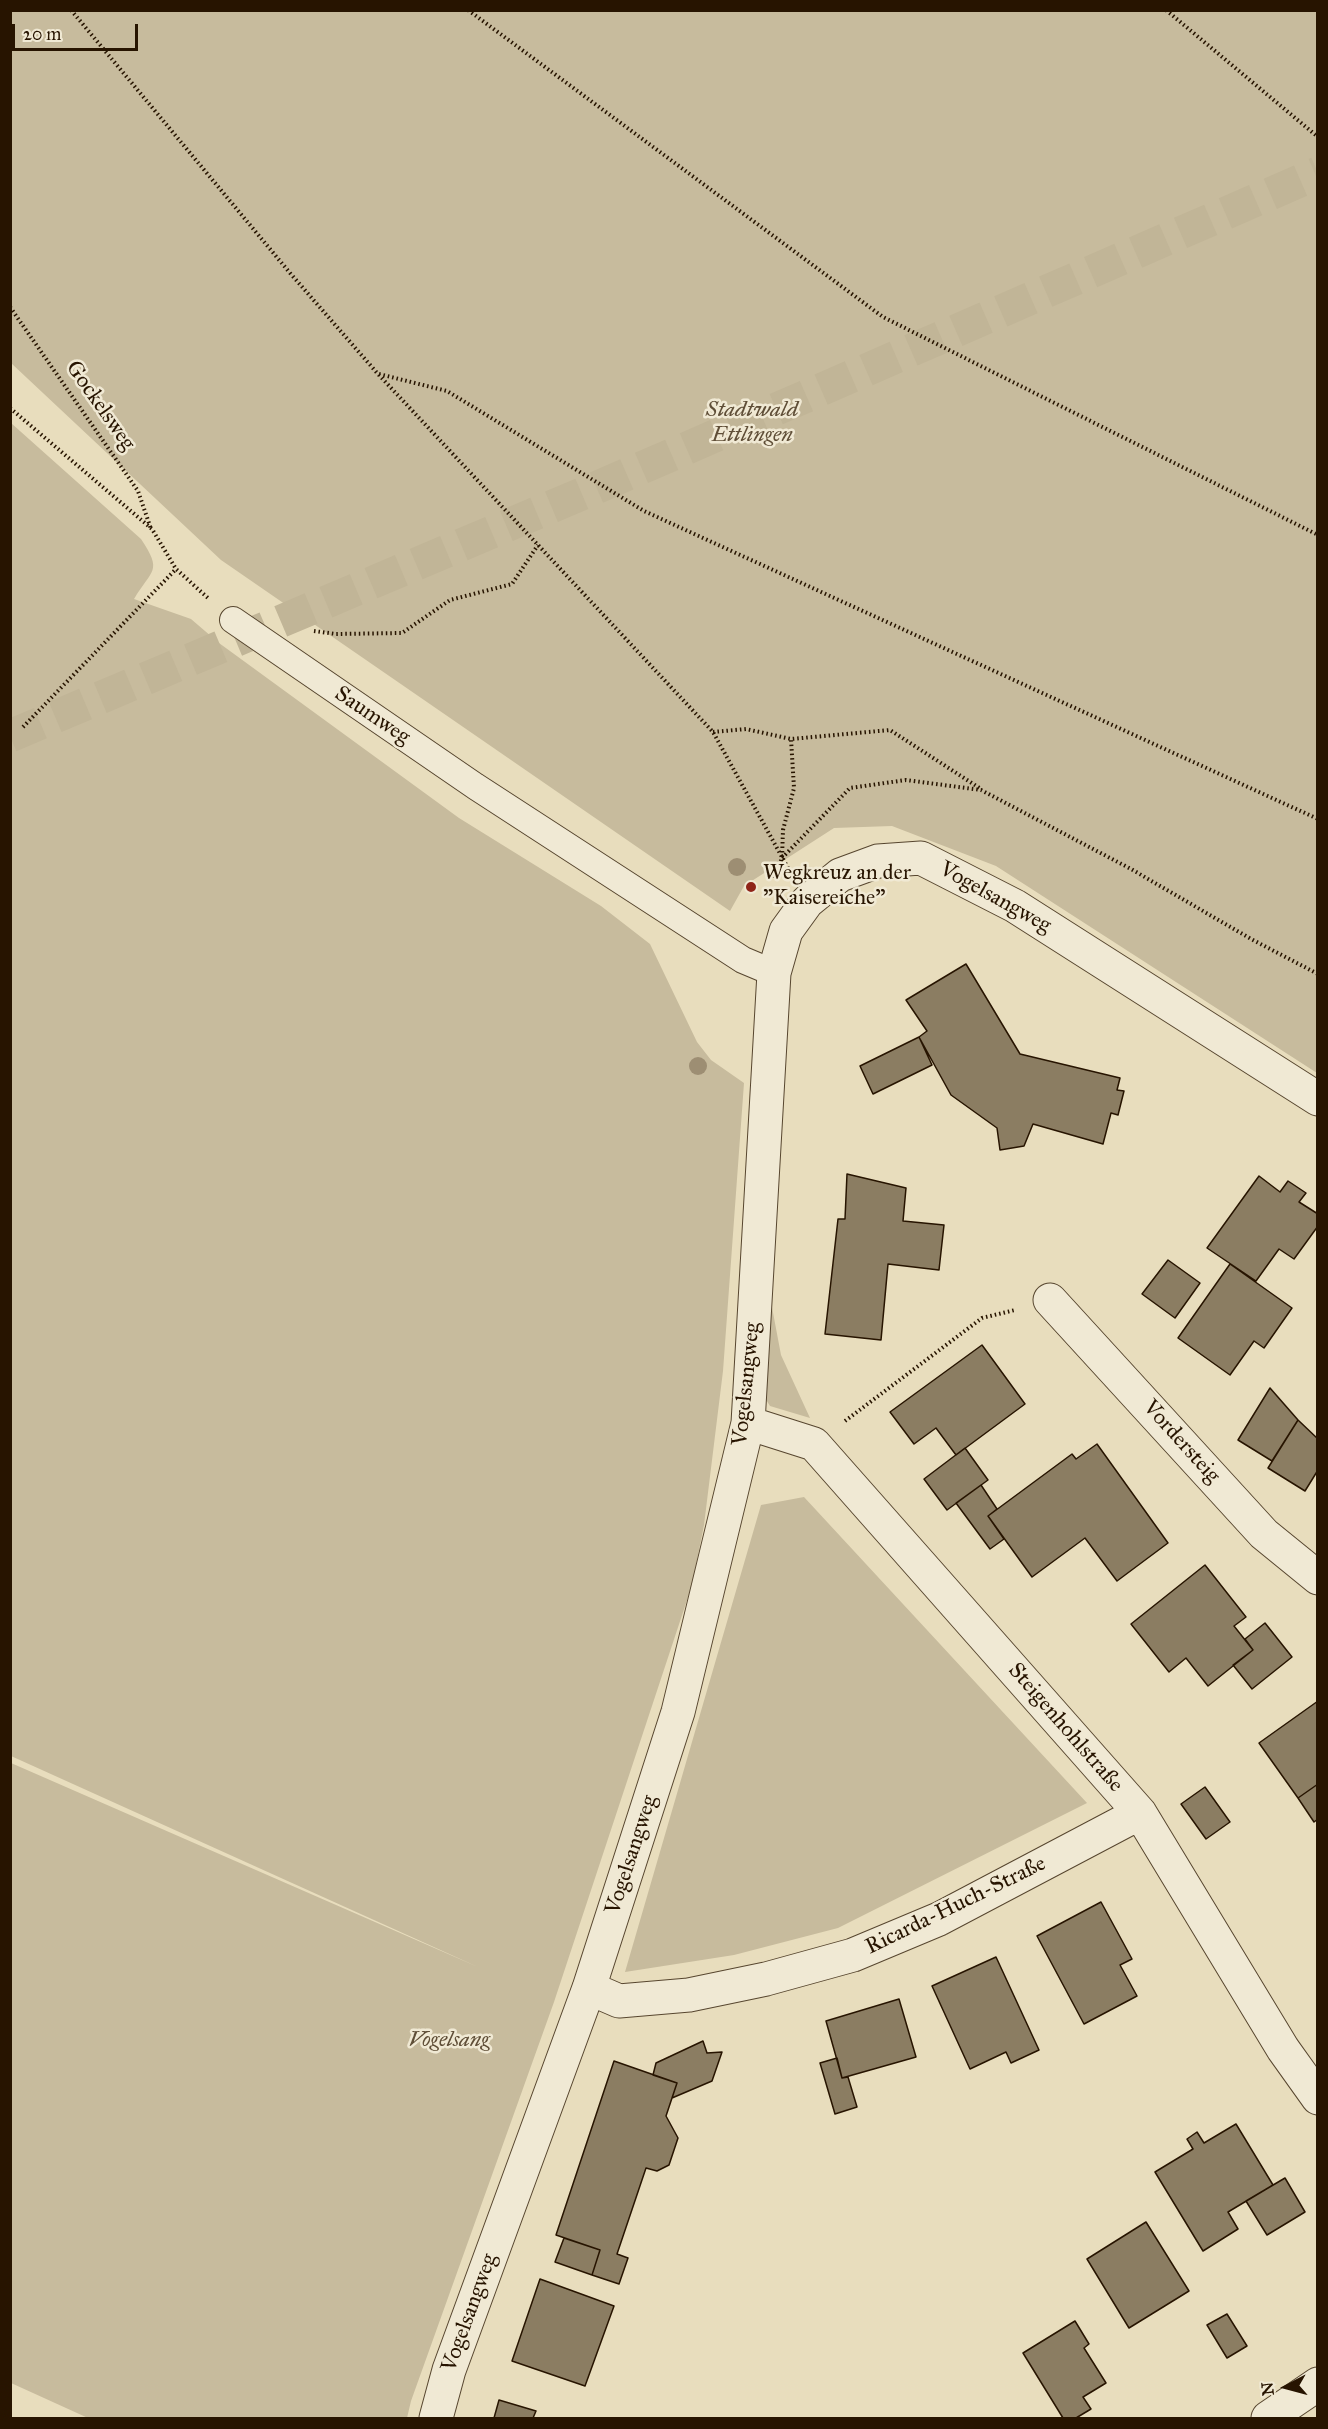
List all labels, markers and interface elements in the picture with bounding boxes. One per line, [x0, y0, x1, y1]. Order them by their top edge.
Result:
scale bar [15, 12, 141, 50]
text: 20 m [23, 23, 61, 45]
street label: Gockelsweg [60, 356, 140, 456]
park label: Stadtwald Ettlingen [706, 398, 798, 450]
street label: Saumweg [329, 681, 415, 751]
street label: Vogelsangweg [934, 856, 1056, 940]
place label: Wegkreuz an der "Kaisereiche" [763, 861, 911, 912]
marker: Wegkreuz an der "Kaisereiche" [744, 880, 758, 894]
street label: Vogelsangweg [727, 1321, 767, 1447]
street label: Vordersteig [1137, 1395, 1225, 1489]
street label: Steigenhohlstraße [1002, 1658, 1128, 1798]
street label: Vogelsangweg [600, 1792, 664, 1918]
street label: Ricarda-Huch-Straße [862, 1851, 1050, 1961]
park label: Vogelsang [408, 2028, 490, 2054]
street label: Vogelsangweg [436, 2250, 504, 2376]
north arrow [1256, 2357, 1316, 2417]
text: N [1257, 2381, 1278, 2397]

